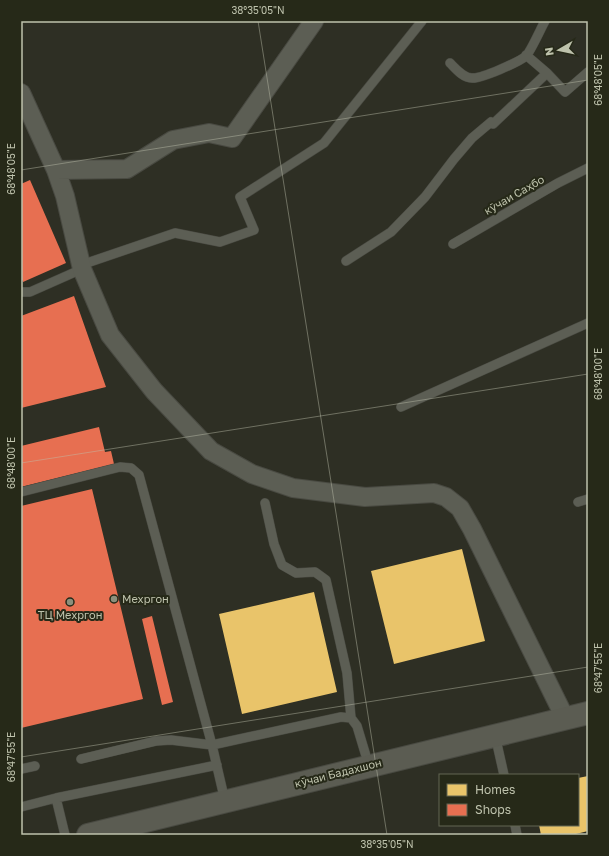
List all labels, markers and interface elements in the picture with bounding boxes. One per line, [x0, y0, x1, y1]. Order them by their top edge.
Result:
text: 38°35'05"N [231, 4, 285, 16]
north arrow [539, 30, 579, 70]
text: N [542, 46, 556, 57]
text: 68°48'05"E [592, 54, 604, 106]
text: 68°48'05"E [5, 143, 17, 195]
street label: кӯчаи Саҳбо [481, 172, 546, 217]
text: 68°48'00"E [592, 348, 604, 400]
text: 68°48'00"E [5, 437, 17, 489]
place label: Мехргон [122, 592, 169, 605]
marker: Мехргон [109, 594, 119, 604]
marker: ТЦ Мехргон [65, 597, 75, 607]
place label: ТЦ Мехргон [38, 608, 102, 621]
text: 68°47'55"E [592, 643, 604, 693]
text: 68°47'55"E [5, 732, 17, 782]
street label: кӯчаи Бадахшон [293, 755, 383, 790]
legend [439, 774, 579, 826]
text: Homes [475, 782, 515, 797]
text: Shops [475, 802, 511, 817]
text: 38°35'05"N [360, 838, 414, 850]

